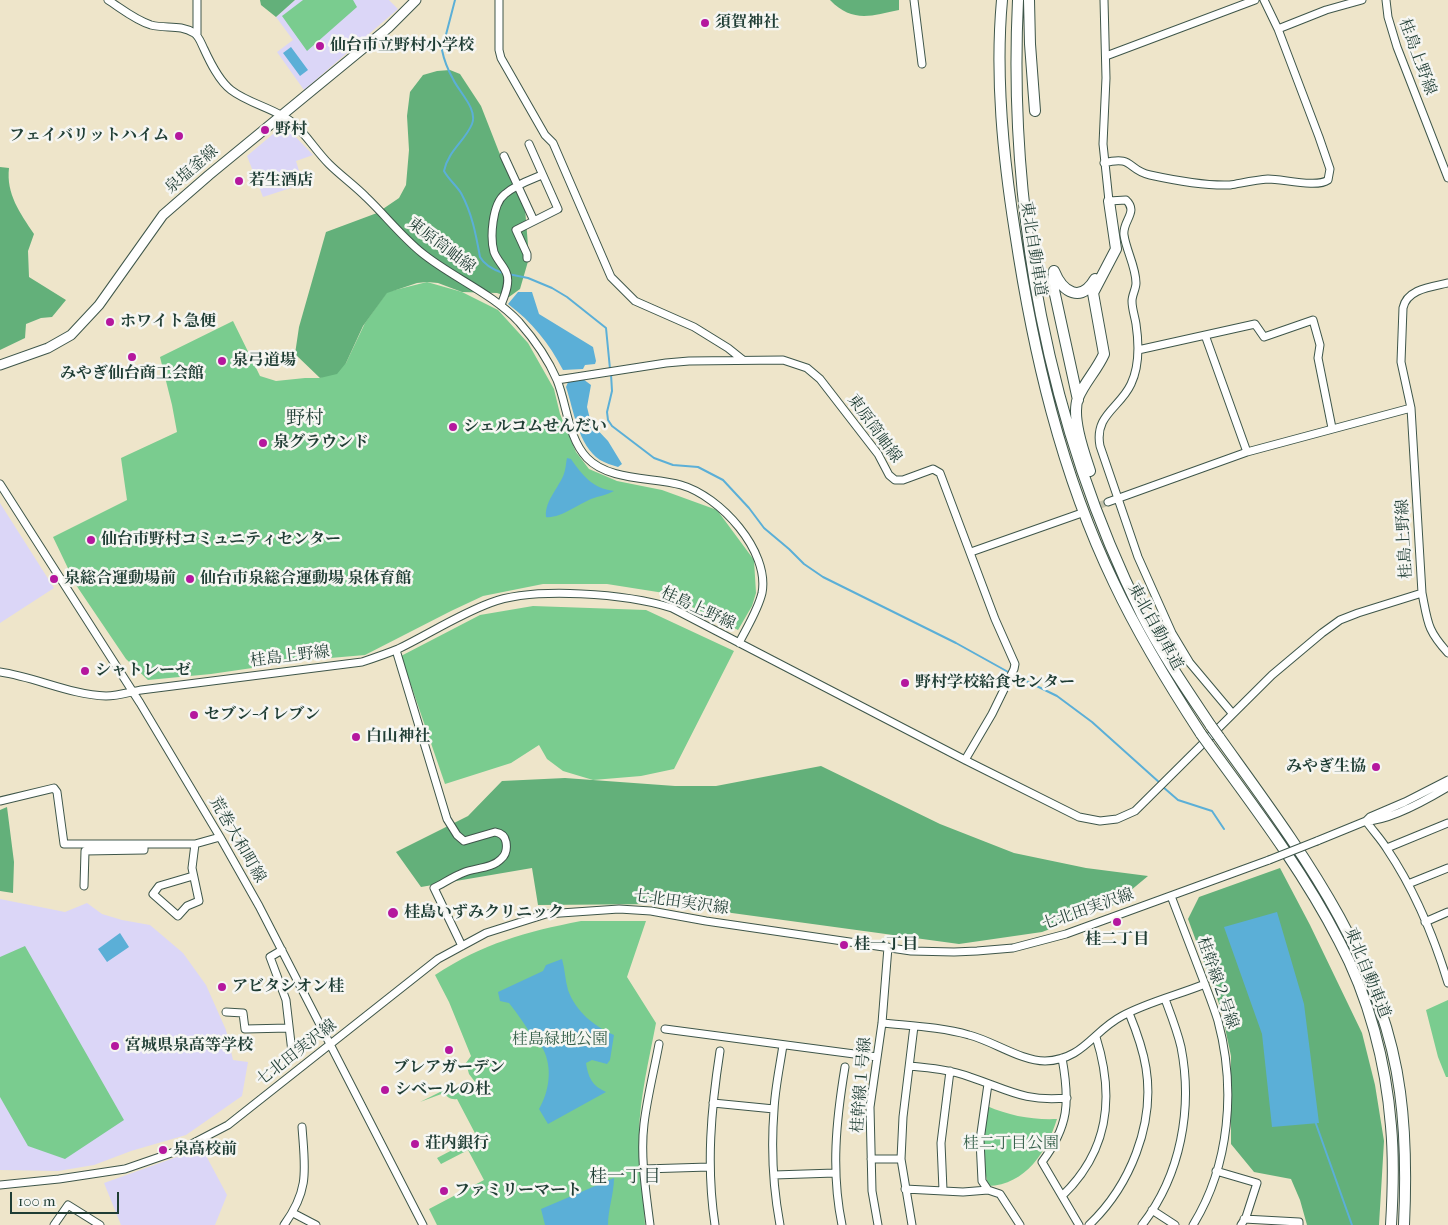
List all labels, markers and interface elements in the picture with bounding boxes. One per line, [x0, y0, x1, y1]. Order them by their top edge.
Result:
place label: 須賀神社 [715, 13, 779, 33]
street label: 桂島上野線 [1394, 16, 1440, 98]
marker: 須賀神社 [699, 17, 711, 29]
place label: 仙台市立野村小学校 [330, 36, 474, 56]
marker: 仙台市立野村小学校 [314, 40, 326, 52]
place label: 野村 [275, 120, 307, 140]
marker: 野村 [259, 124, 271, 136]
place label: フェイバリットハイム [9, 126, 169, 146]
marker: フェイバリットハイム [173, 130, 185, 142]
street label: 泉塩釜線 [162, 142, 222, 198]
place label: 若生酒店 [249, 171, 313, 191]
marker: 若生酒店 [233, 175, 245, 187]
street label: 東北自動車道 [1016, 200, 1050, 298]
street label: 東原筒岫線 [403, 214, 479, 278]
place label: ホワイト急便 [120, 312, 216, 332]
marker: ホワイト急便 [104, 316, 116, 328]
marker: みやぎ仙台商工会館 [126, 351, 138, 363]
place label: 泉弓道場 [232, 351, 296, 371]
marker: 泉弓道場 [216, 355, 228, 367]
place label: みやぎ仙台商工会館 [60, 364, 204, 384]
street label: 東原筒岫線 [843, 391, 905, 467]
district label: 野村 [286, 408, 324, 430]
place label: シェルコムせんだい [463, 417, 607, 437]
marker: シェルコムせんだい [447, 421, 459, 433]
place label: 泉グラウンド [273, 433, 369, 453]
marker: 泉グラウンド [257, 437, 269, 449]
street label: 桂島上野線 [1393, 499, 1417, 579]
place label: 仙台市野村コミュニティセンター [101, 530, 341, 550]
marker: 仙台市野村コミュニティセンター [85, 534, 97, 546]
place label: 泉総合運動場前 [64, 569, 176, 589]
place label: 仙台市泉総合運動場 泉体育館 [200, 569, 411, 589]
marker: 泉総合運動場前 [48, 573, 60, 585]
marker: 仙台市泉総合運動場 泉体育館 [184, 573, 196, 585]
street label: 東北自動車道 [1123, 580, 1187, 674]
street label: 桂島上野線 [658, 583, 738, 635]
street label: 桂島上野線 [249, 643, 331, 671]
place label: シャトレーゼ [95, 661, 191, 681]
marker: シャトレーゼ [79, 665, 91, 677]
place label: 野村学校給食センター [915, 673, 1075, 693]
marker: 野村学校給食センター [899, 677, 911, 689]
place label: セブン-イレブン [204, 705, 320, 725]
marker: セブン-イレブン [188, 709, 200, 721]
place label: 白山神社 [366, 727, 430, 747]
marker: 白山神社 [350, 731, 362, 743]
place label: みやぎ生協 [1286, 757, 1366, 777]
marker: みやぎ生協 [1370, 761, 1382, 773]
street label: 荒巻大和町線 [205, 794, 269, 886]
street label: 七北田実沢線 [1039, 885, 1137, 935]
street label: 七北田実沢線 [632, 887, 730, 919]
place label: 桂島いずみクリニック [404, 903, 564, 923]
marker: 桂島いずみクリニック [386, 906, 400, 920]
marker: 桂二丁目 [1111, 916, 1123, 928]
street label: 東北自動車道 [1340, 925, 1394, 1021]
place label: 桂二丁目 [1085, 930, 1149, 950]
street label: 桂幹線２号線 [1192, 934, 1242, 1032]
place label: 桂一丁目 [854, 935, 918, 955]
marker: 桂一丁目 [838, 939, 850, 951]
place label: アビタシオン桂 [232, 977, 344, 997]
marker: アビタシオン桂 [216, 981, 228, 993]
street label: 七北田実沢線 [253, 1016, 341, 1090]
park label: 桂島緑地公園 [512, 1030, 608, 1050]
place label: 宮城県泉高等学校 [125, 1036, 253, 1056]
street label: 桂幹線１号線 [848, 1036, 876, 1134]
marker: 宮城県泉高等学校 [109, 1040, 121, 1052]
marker: ブレアガーデン [443, 1044, 455, 1056]
place label: ブレアガーデン [393, 1058, 505, 1078]
place label: シベールの杜 [395, 1080, 491, 1100]
marker: シベールの杜 [379, 1084, 391, 1096]
place label: 荘内銀行 [425, 1134, 489, 1154]
park label: 桂二丁目公園 [963, 1134, 1059, 1154]
marker: 荘内銀行 [409, 1138, 421, 1150]
place label: 泉高校前 [173, 1140, 237, 1160]
marker: 泉高校前 [157, 1144, 169, 1156]
district label: 桂一丁目 [589, 1167, 661, 1189]
place label: ファミリーマート [454, 1181, 582, 1201]
scale bar [12, 1182, 121, 1214]
marker: ファミリーマート [438, 1185, 450, 1197]
text: 100 m [18, 1192, 56, 1210]

